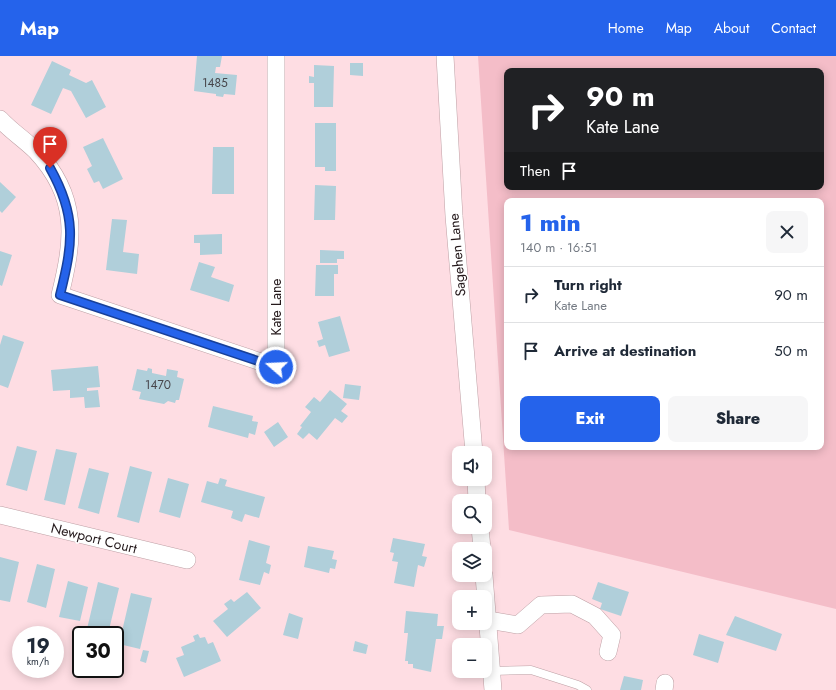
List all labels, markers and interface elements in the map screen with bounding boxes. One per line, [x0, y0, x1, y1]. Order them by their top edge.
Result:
text: Map [20, 15, 59, 42]
text: Home [608, 18, 644, 38]
text: Map [666, 18, 692, 38]
text: About [714, 18, 749, 38]
text: Contact [771, 18, 816, 38]
house number: 1485 [202, 74, 228, 92]
text: 90 m [586, 76, 655, 117]
icon: right [520, 84, 572, 136]
text: Kate Lane [586, 114, 659, 140]
pin [33, 127, 67, 168]
icon: arrive [39, 133, 61, 155]
text: Then [520, 160, 550, 182]
icon: arrive [558, 160, 580, 182]
text: 1 min [520, 205, 581, 240]
button: close [766, 211, 808, 253]
street label: Sagehen Lane [443, 213, 471, 297]
text: 140 m · 16:51 [520, 238, 597, 257]
text: Turn right [554, 274, 622, 296]
street label: Kate Lane [266, 278, 286, 336]
icon: right [520, 284, 542, 306]
text: 90 m [774, 284, 808, 306]
text: Kate Lane [554, 296, 607, 315]
icon: arrive [520, 340, 542, 362]
text: Arrive at destination [554, 340, 696, 362]
text: 50 m [774, 340, 808, 362]
position arrow [255, 346, 297, 388]
house number: 1470 [145, 376, 171, 394]
button: Exit [520, 396, 660, 442]
button: Share [668, 396, 808, 442]
map controls [452, 446, 492, 678]
button: sound [452, 446, 492, 486]
button: search [452, 494, 492, 534]
street label: Newport Court [49, 518, 140, 559]
button: layers [452, 542, 492, 582]
button: + [452, 590, 492, 630]
speed limit sign: 30 [72, 626, 124, 678]
text: 19 [26, 632, 50, 661]
button: − [452, 638, 492, 678]
text: km/h [27, 654, 49, 669]

